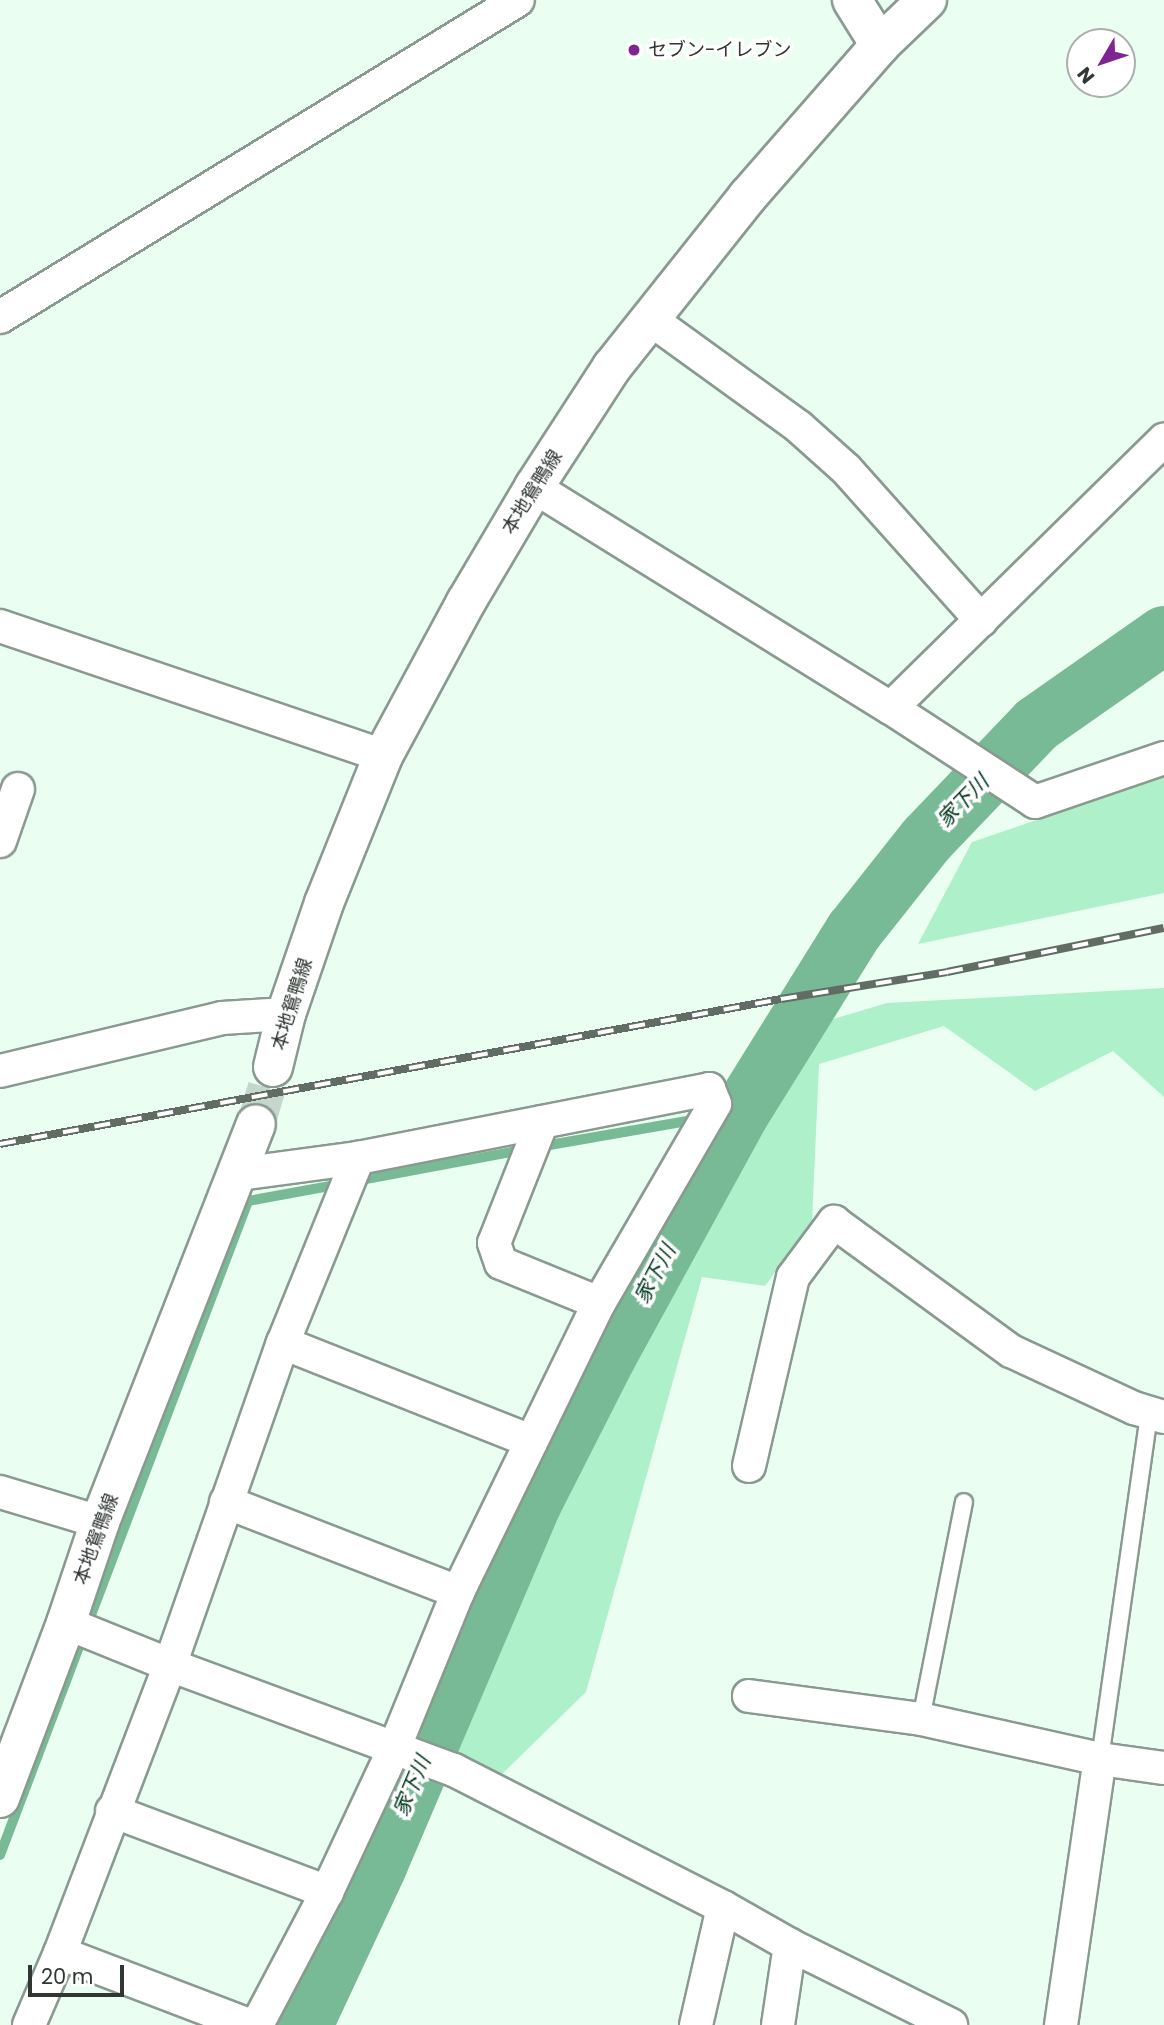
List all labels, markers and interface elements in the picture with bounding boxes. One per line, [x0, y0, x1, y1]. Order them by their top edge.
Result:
north arrow [1066, 28, 1136, 98]
place label: セブン-イレブン [648, 39, 791, 61]
marker: セブン-イレブン [626, 42, 642, 58]
text: N [1071, 61, 1101, 89]
street label: 本地鴛鴨線 [497, 446, 567, 538]
water label: 家下川 [932, 770, 994, 832]
street label: 本地鴛鴨線 [267, 955, 317, 1053]
water label: 家下川 [629, 1240, 681, 1308]
street label: 本地鴛鴨線 [69, 1490, 123, 1588]
water label: 家下川 [388, 1752, 436, 1820]
scale bar [32, 1952, 128, 1996]
text: 20 m [41, 1962, 94, 1991]

